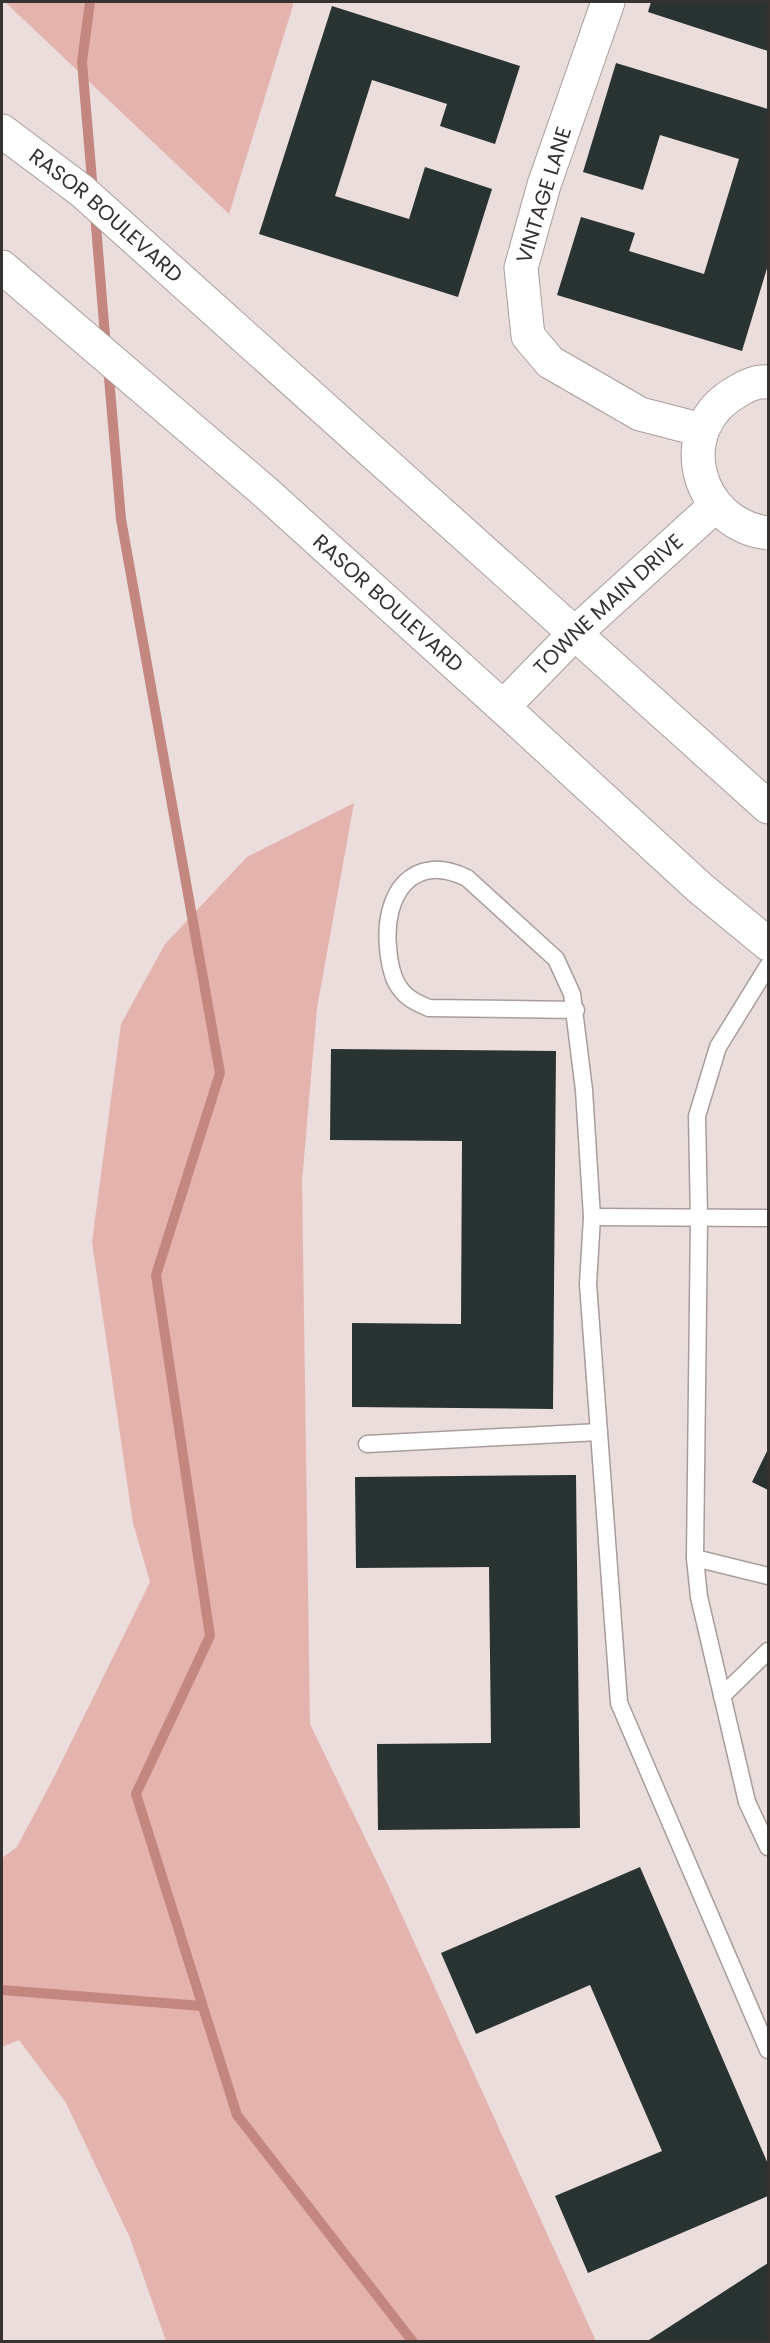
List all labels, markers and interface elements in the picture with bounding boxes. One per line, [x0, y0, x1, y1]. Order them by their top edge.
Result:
street label: VINTAGE LANE [509, 123, 578, 267]
street label: RASOR BOULEVARD [23, 141, 189, 289]
street label: RASOR BOULEVARD [307, 527, 470, 678]
street label: TOWNE MAIN DRIVE [527, 527, 689, 681]

